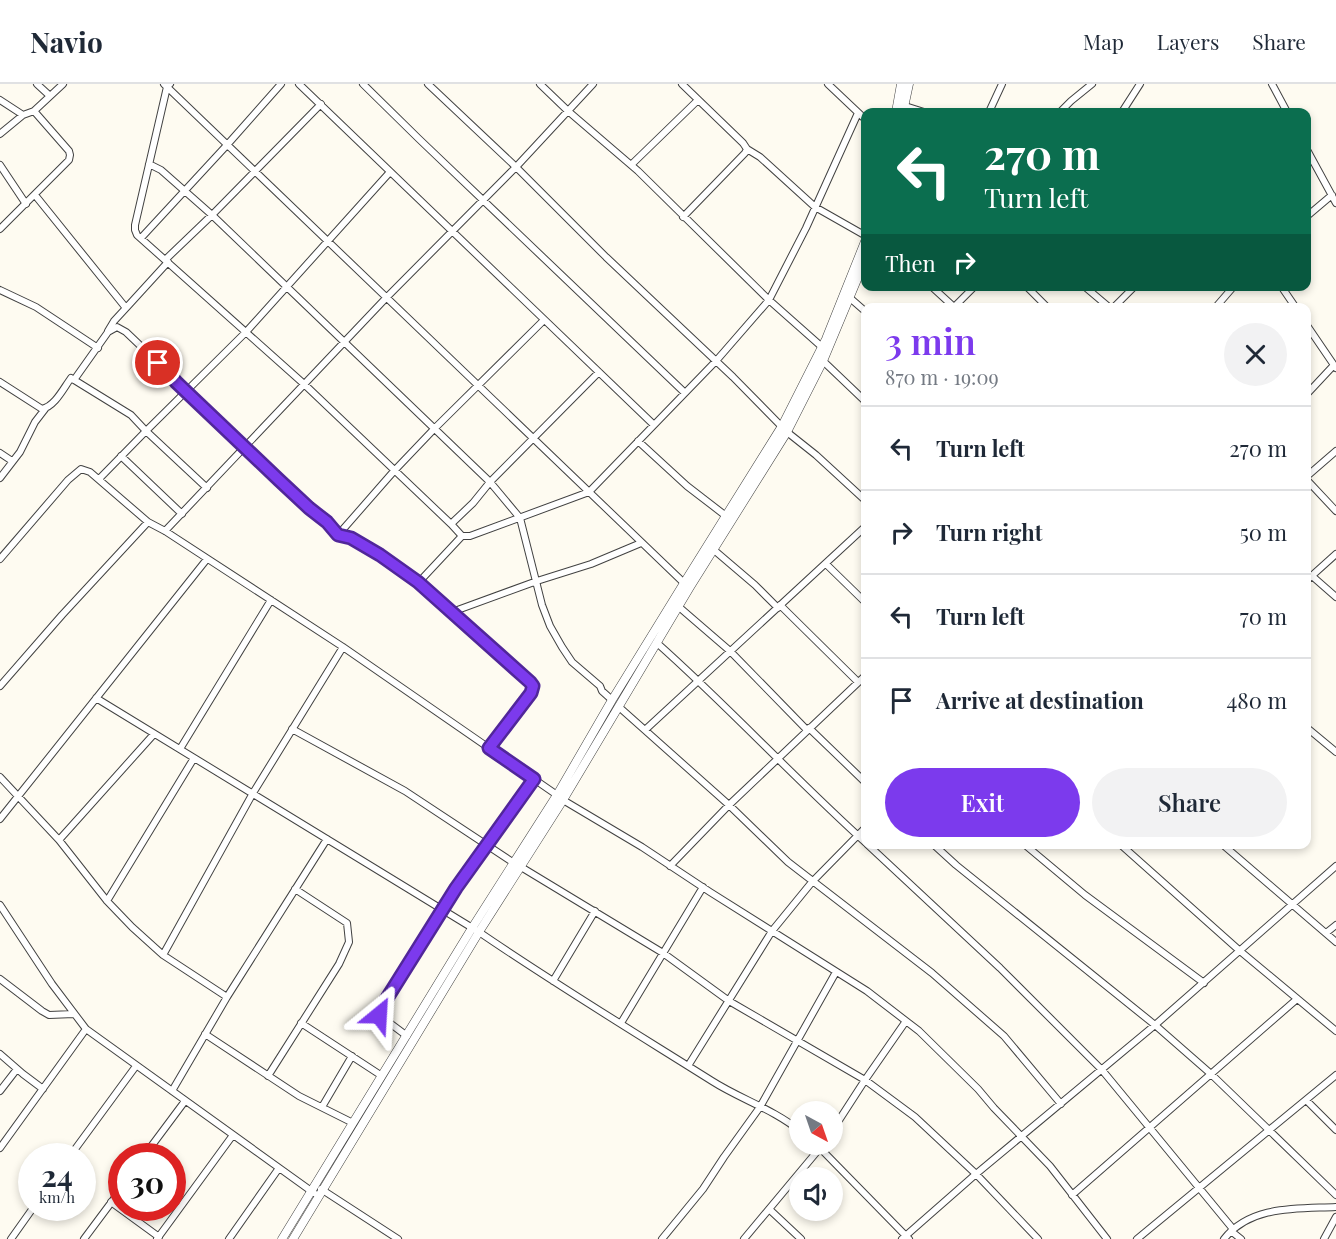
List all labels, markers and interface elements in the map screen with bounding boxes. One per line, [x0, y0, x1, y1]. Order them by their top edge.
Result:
text: Navio [30, 23, 103, 60]
text: Map [1083, 27, 1124, 55]
text: Layers [1157, 27, 1219, 55]
text: Share [1252, 27, 1306, 55]
text: 270 m [984, 125, 1100, 181]
icon: left [885, 132, 963, 210]
text: Turn left [984, 179, 1088, 215]
icon: right [948, 246, 981, 279]
text: Then [885, 248, 936, 278]
text: 3 min [885, 316, 976, 364]
button: close [1224, 323, 1287, 386]
pin [132, 337, 183, 388]
icon: arrive [141, 346, 174, 379]
text: 870 m · 19:09 [885, 363, 999, 390]
icon: left [885, 432, 918, 465]
text: Turn left [936, 433, 1025, 463]
text: 270 m [1229, 433, 1287, 463]
icon: right [885, 516, 918, 549]
text: Turn right [936, 517, 1042, 547]
text: 50 m [1240, 517, 1287, 547]
icon: left [885, 600, 918, 633]
text: Turn left [936, 601, 1025, 631]
text: 70 m [1240, 601, 1287, 631]
icon: arrive [885, 684, 918, 717]
text: Arrive at destination [936, 685, 1144, 715]
text: 480 m [1226, 685, 1287, 715]
button: Exit [885, 768, 1080, 837]
button: Share [1092, 768, 1287, 837]
position arrow [347, 983, 411, 1047]
north arrow [789, 1101, 843, 1155]
map controls [789, 1101, 843, 1221]
speed limit sign: 30 [108, 1143, 186, 1221]
text: 24 [41, 1155, 73, 1195]
button: sound [789, 1167, 843, 1221]
text: km/h [39, 1187, 75, 1207]

